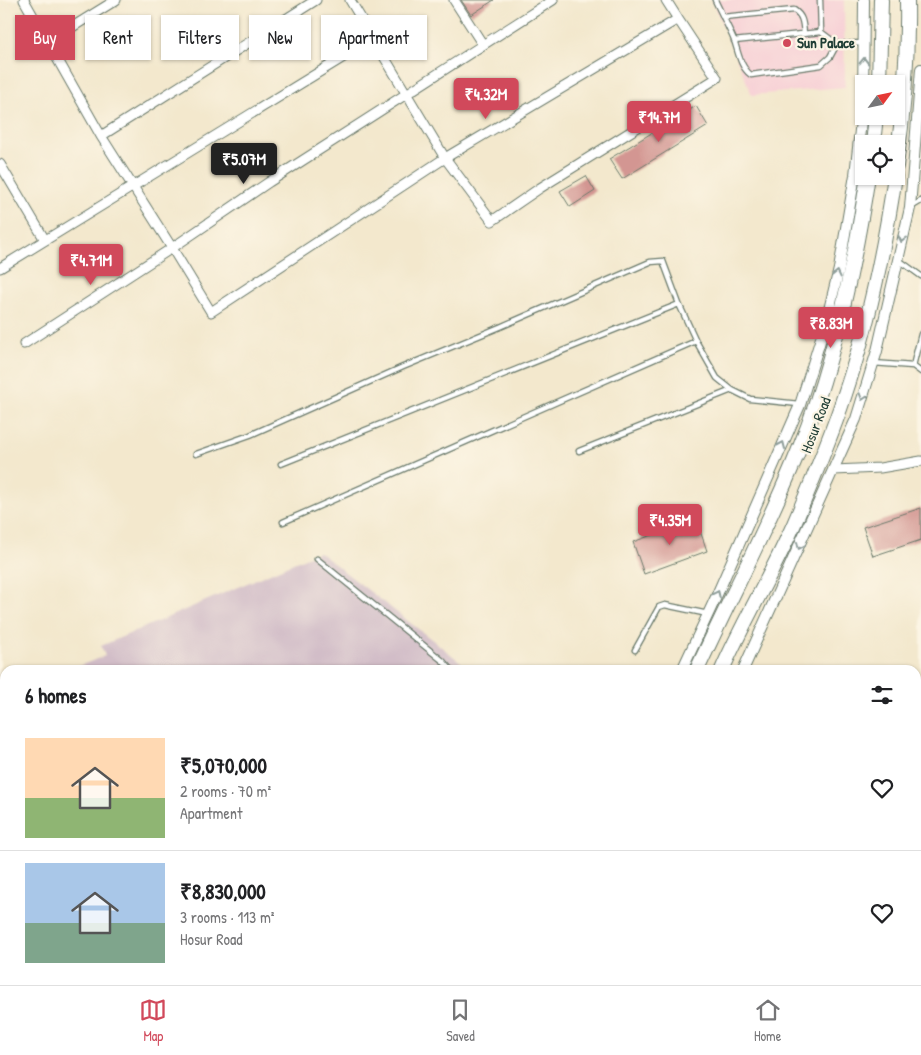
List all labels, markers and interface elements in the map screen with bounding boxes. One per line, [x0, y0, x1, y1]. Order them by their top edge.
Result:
chip: Buy [15, 15, 75, 60]
chip: Rent [85, 15, 151, 60]
chip: Filters [161, 15, 239, 60]
chip: New [249, 15, 311, 60]
chip: Apartment [321, 15, 427, 60]
place label: Sun Palace [797, 32, 855, 53]
marker: Sun Palace [781, 37, 793, 49]
one-way arrow [859, 57, 869, 65]
north arrow [855, 75, 905, 125]
map controls [855, 75, 905, 185]
pin: ₹4.32M [445, 78, 527, 120]
text: ₹4.32M [465, 83, 507, 105]
pin: ₹14.7M [618, 100, 700, 143]
text: ₹14.7M [638, 106, 680, 128]
button: locate [855, 135, 905, 185]
pin: ₹5.07M [203, 142, 285, 185]
text: ₹5.07M [222, 148, 266, 170]
one-way arrow [897, 235, 908, 244]
pin: ₹4.71M [50, 244, 132, 286]
text: ₹4.71M [70, 249, 112, 271]
one-way arrow [831, 270, 842, 279]
pin: ₹8.83M [790, 306, 872, 349]
text: ₹8.83M [809, 312, 853, 334]
one-way arrow [859, 392, 869, 400]
street label: Hosur Road [795, 394, 836, 456]
one-way arrow [776, 441, 787, 450]
pin: ₹4.35M [629, 504, 711, 546]
text: ₹4.35M [649, 509, 691, 531]
one-way arrow [795, 541, 806, 550]
one-way arrow [711, 590, 722, 599]
text: 6 homes [25, 681, 86, 710]
icon: filters [868, 681, 896, 709]
text: ₹5,070,000 [180, 751, 267, 780]
icon: home [65, 758, 125, 818]
icon: heart [868, 774, 896, 802]
text: 2 rooms · 70 m² [180, 780, 271, 802]
text: Apartment [180, 802, 243, 824]
text: ₹8,830,000 [180, 877, 266, 906]
icon: home [65, 883, 125, 943]
icon: heart [868, 899, 896, 927]
text: 3 rooms · 113 m² [180, 906, 275, 928]
text: Hosur Road [180, 928, 243, 950]
tab: Map [139, 996, 167, 1045]
tab: Saved [446, 996, 475, 1045]
tab: Home [754, 996, 782, 1045]

